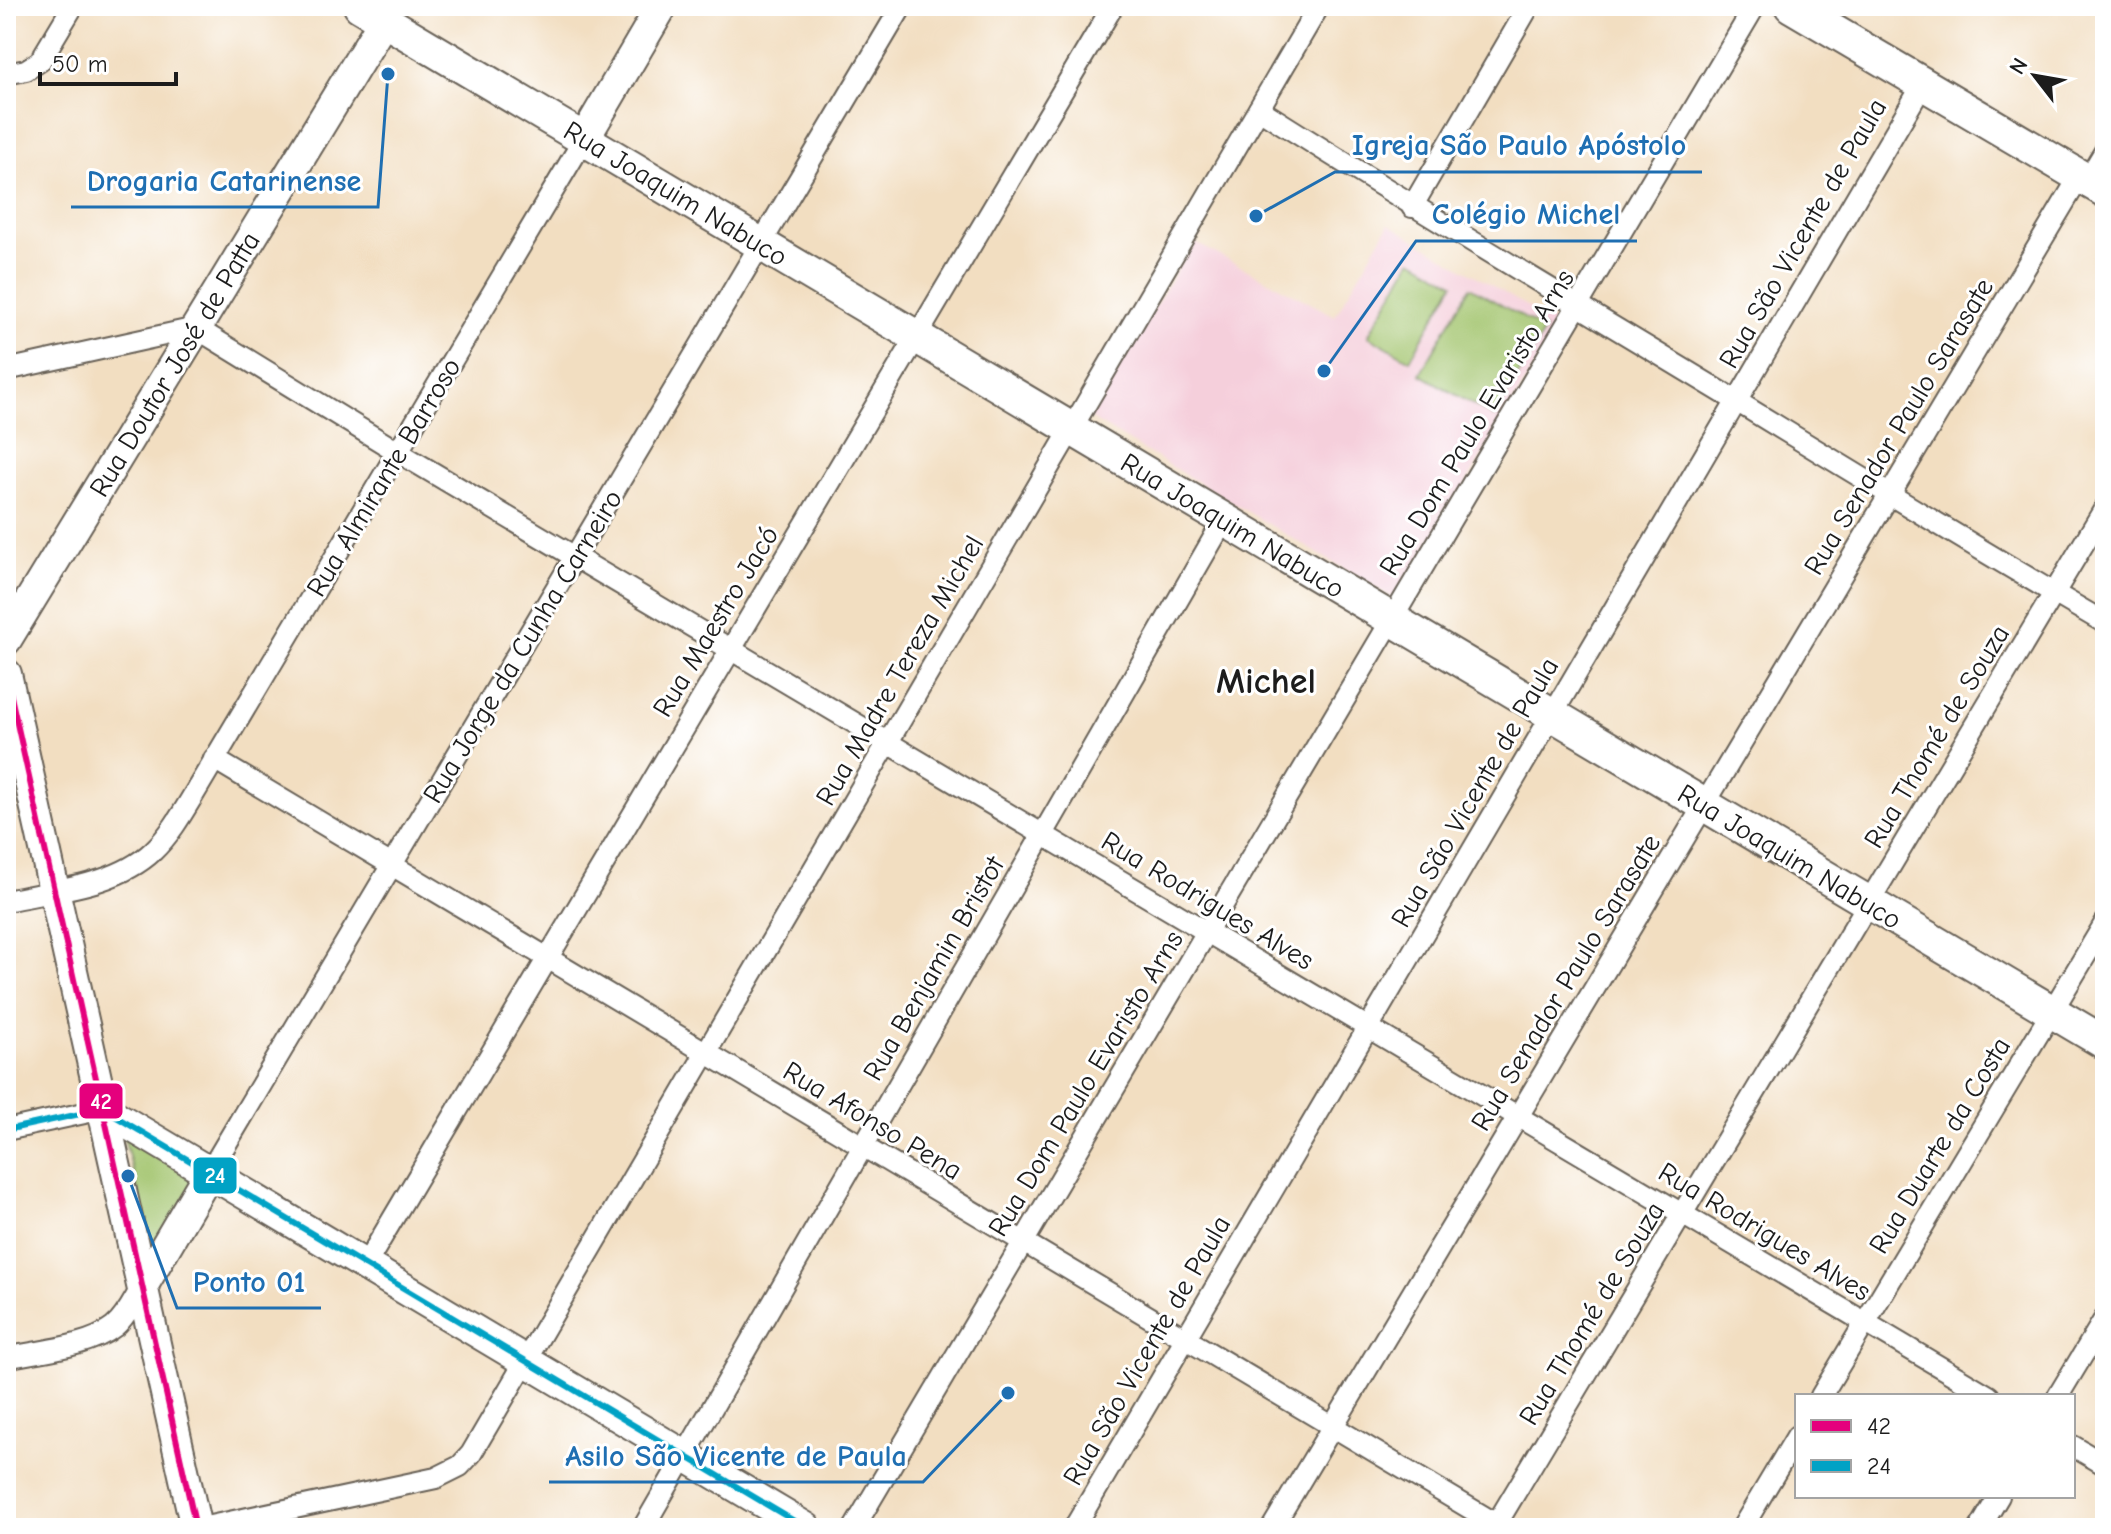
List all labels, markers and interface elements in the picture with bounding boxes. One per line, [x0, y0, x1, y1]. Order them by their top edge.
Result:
scale bar [40, 36, 176, 86]
north arrow [1995, 36, 2075, 116]
text: 50 m [52, 50, 108, 78]
text: N [2004, 53, 2034, 79]
street label: Rua São Vicente de Paula [1713, 93, 1893, 374]
street label: Rua Joaquim Nabuco [558, 114, 793, 273]
callout: Igreja São Paulo Apóstolo [1335, 118, 1702, 172]
text: Igreja São Paulo Apóstolo [1352, 128, 1686, 163]
callout: Drogaria Catarinense [71, 153, 378, 207]
text: Drogaria Catarinense [87, 164, 361, 199]
callout: Colégio Michel [1416, 187, 1637, 241]
text: Colégio Michel [1432, 197, 1620, 232]
street label: Rua Doutor José de Patta [83, 226, 267, 503]
street label: Rua Dom Paulo Evaristo Arns [1373, 264, 1581, 581]
street label: Rua Senador Paulo Sarasate [1798, 273, 2000, 581]
street label: Rua Almirante Barroso [300, 353, 468, 602]
street label: Rua Joaquim Nabuco [1115, 446, 1350, 605]
street label: Rua Jorge da Cunha Carneiro [417, 484, 629, 809]
street label: Rua Maestro Jacó [646, 520, 785, 723]
street label: Rua Madre Tereza Michel [809, 530, 990, 811]
street label: Rua Thomé de Souza [1858, 619, 2016, 854]
street label: Rua São Vicente de Paula [1385, 652, 1565, 933]
district label: Michel [1216, 661, 1316, 702]
street label: Rua Joaquim Nabuco [1672, 777, 1907, 936]
street label: Rua Rodrigues Alves [1096, 825, 1319, 977]
street label: Rua Senador Paulo Sarasate [1465, 829, 1667, 1137]
street label: Rua Benjamin Bristot [857, 850, 1012, 1086]
street label: Rua Dom Paulo Evaristo Arns [982, 925, 1190, 1242]
street label: Rua Duarte da Costa [1863, 1032, 2017, 1259]
street label: Rua Afonso Pena [777, 1055, 968, 1187]
line badge: 42 [78, 1082, 124, 1120]
text: 42 [90, 1089, 112, 1115]
line badge: 24 [192, 1156, 238, 1195]
street label: Rua Rodrigues Alves [1653, 1156, 1876, 1308]
text: 24 [205, 1163, 225, 1189]
street label: Rua Thomé de Souza [1513, 1196, 1671, 1431]
street label: Rua São Vicente de Paula [1057, 1210, 1237, 1491]
callout: Ponto 01 [177, 1254, 321, 1308]
text: Ponto 01 [193, 1265, 305, 1300]
legend [1795, 1394, 2075, 1498]
text: 42 [1867, 1412, 1891, 1440]
callout: Asilo São Vicente de Paula [549, 1428, 923, 1482]
text: Asilo São Vicente de Paula [565, 1439, 907, 1474]
text: 24 [1867, 1452, 1891, 1480]

